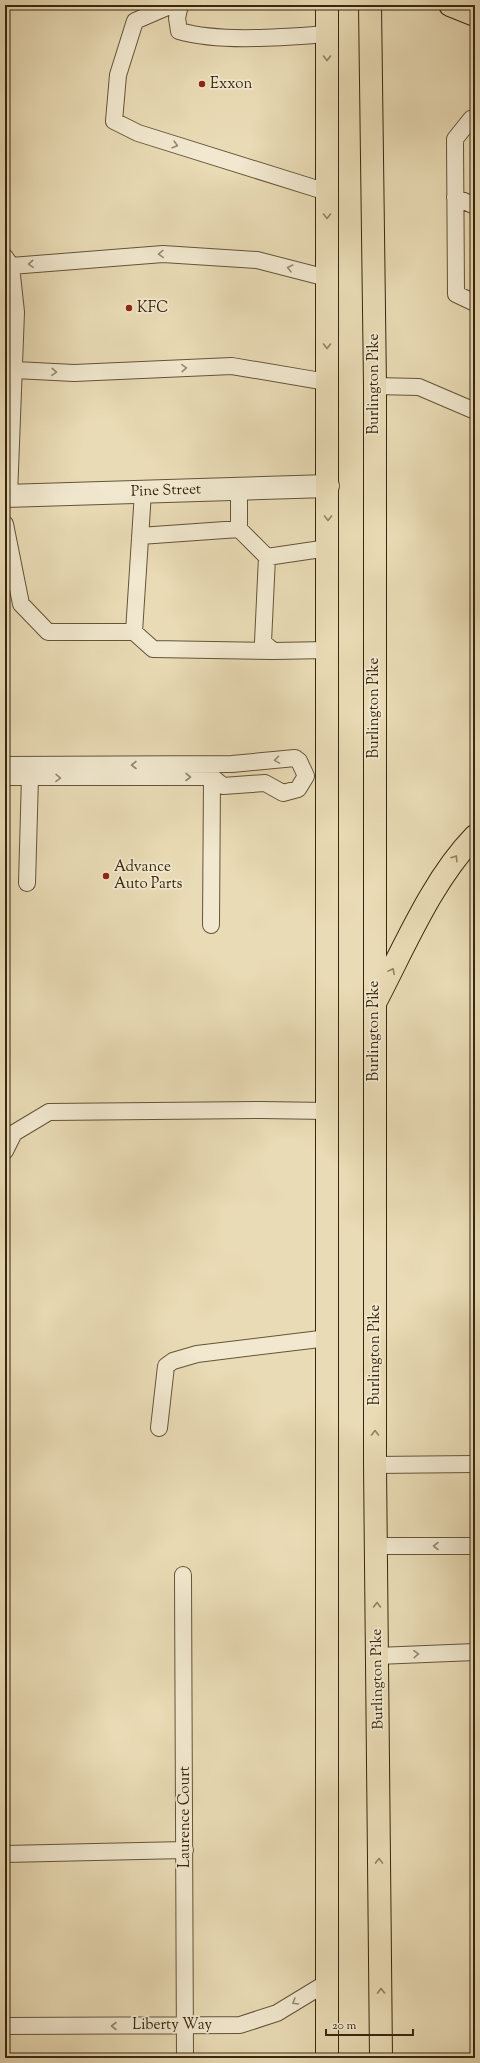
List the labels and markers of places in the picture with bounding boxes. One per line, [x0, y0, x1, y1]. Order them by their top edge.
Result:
place label: Exxon [210, 74, 253, 95]
marker: Exxon [197, 79, 207, 89]
place label: KFC [137, 298, 168, 319]
marker: KFC [124, 303, 134, 313]
place label: Advance Auto Parts [114, 857, 183, 895]
marker: Advance Auto Parts [101, 871, 111, 881]

